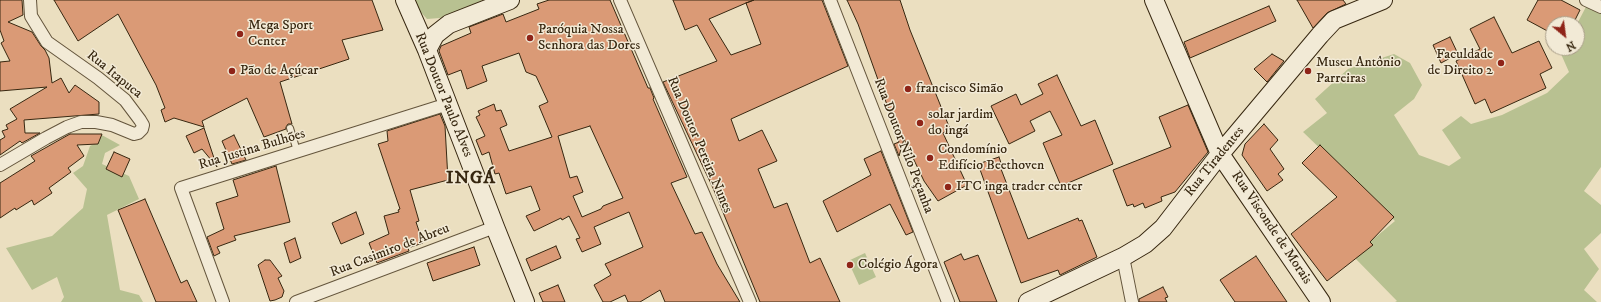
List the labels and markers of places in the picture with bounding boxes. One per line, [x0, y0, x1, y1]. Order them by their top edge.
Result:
place label: Mega Sport Center [248, 18, 313, 50]
place label: Paróquia Nossa Senhora das Dores [538, 22, 640, 54]
marker: Mega Sport Center [235, 29, 245, 39]
marker: Paróquia Nossa Senhora das Dores [525, 33, 535, 43]
place label: Faculdade de Direito 2 [1427, 47, 1493, 80]
place label: Museu Antônio Parreiras [1316, 55, 1401, 88]
marker: Faculdade de Direito 2 [1496, 58, 1506, 68]
place label: Pão de Açúcar [240, 63, 319, 79]
marker: Pão de Açúcar [227, 66, 237, 76]
marker: Museu Antônio Parreiras [1303, 66, 1313, 76]
place label: francisco Simão [916, 81, 1003, 97]
marker: francisco Simão [903, 84, 913, 94]
place label: solar jardim do ingá [928, 107, 993, 140]
marker: solar jardim do ingá [915, 118, 925, 128]
place label: Condomínio Edifício Beethoven [938, 142, 1044, 174]
marker: Condomínio Edifício Beethoven [925, 153, 935, 163]
place label: ITC inga trader center [956, 179, 1083, 195]
marker: ITC inga trader center [943, 182, 953, 192]
place label: Colégio Ágora [858, 257, 938, 273]
marker: Colégio Ágora [845, 260, 855, 270]

